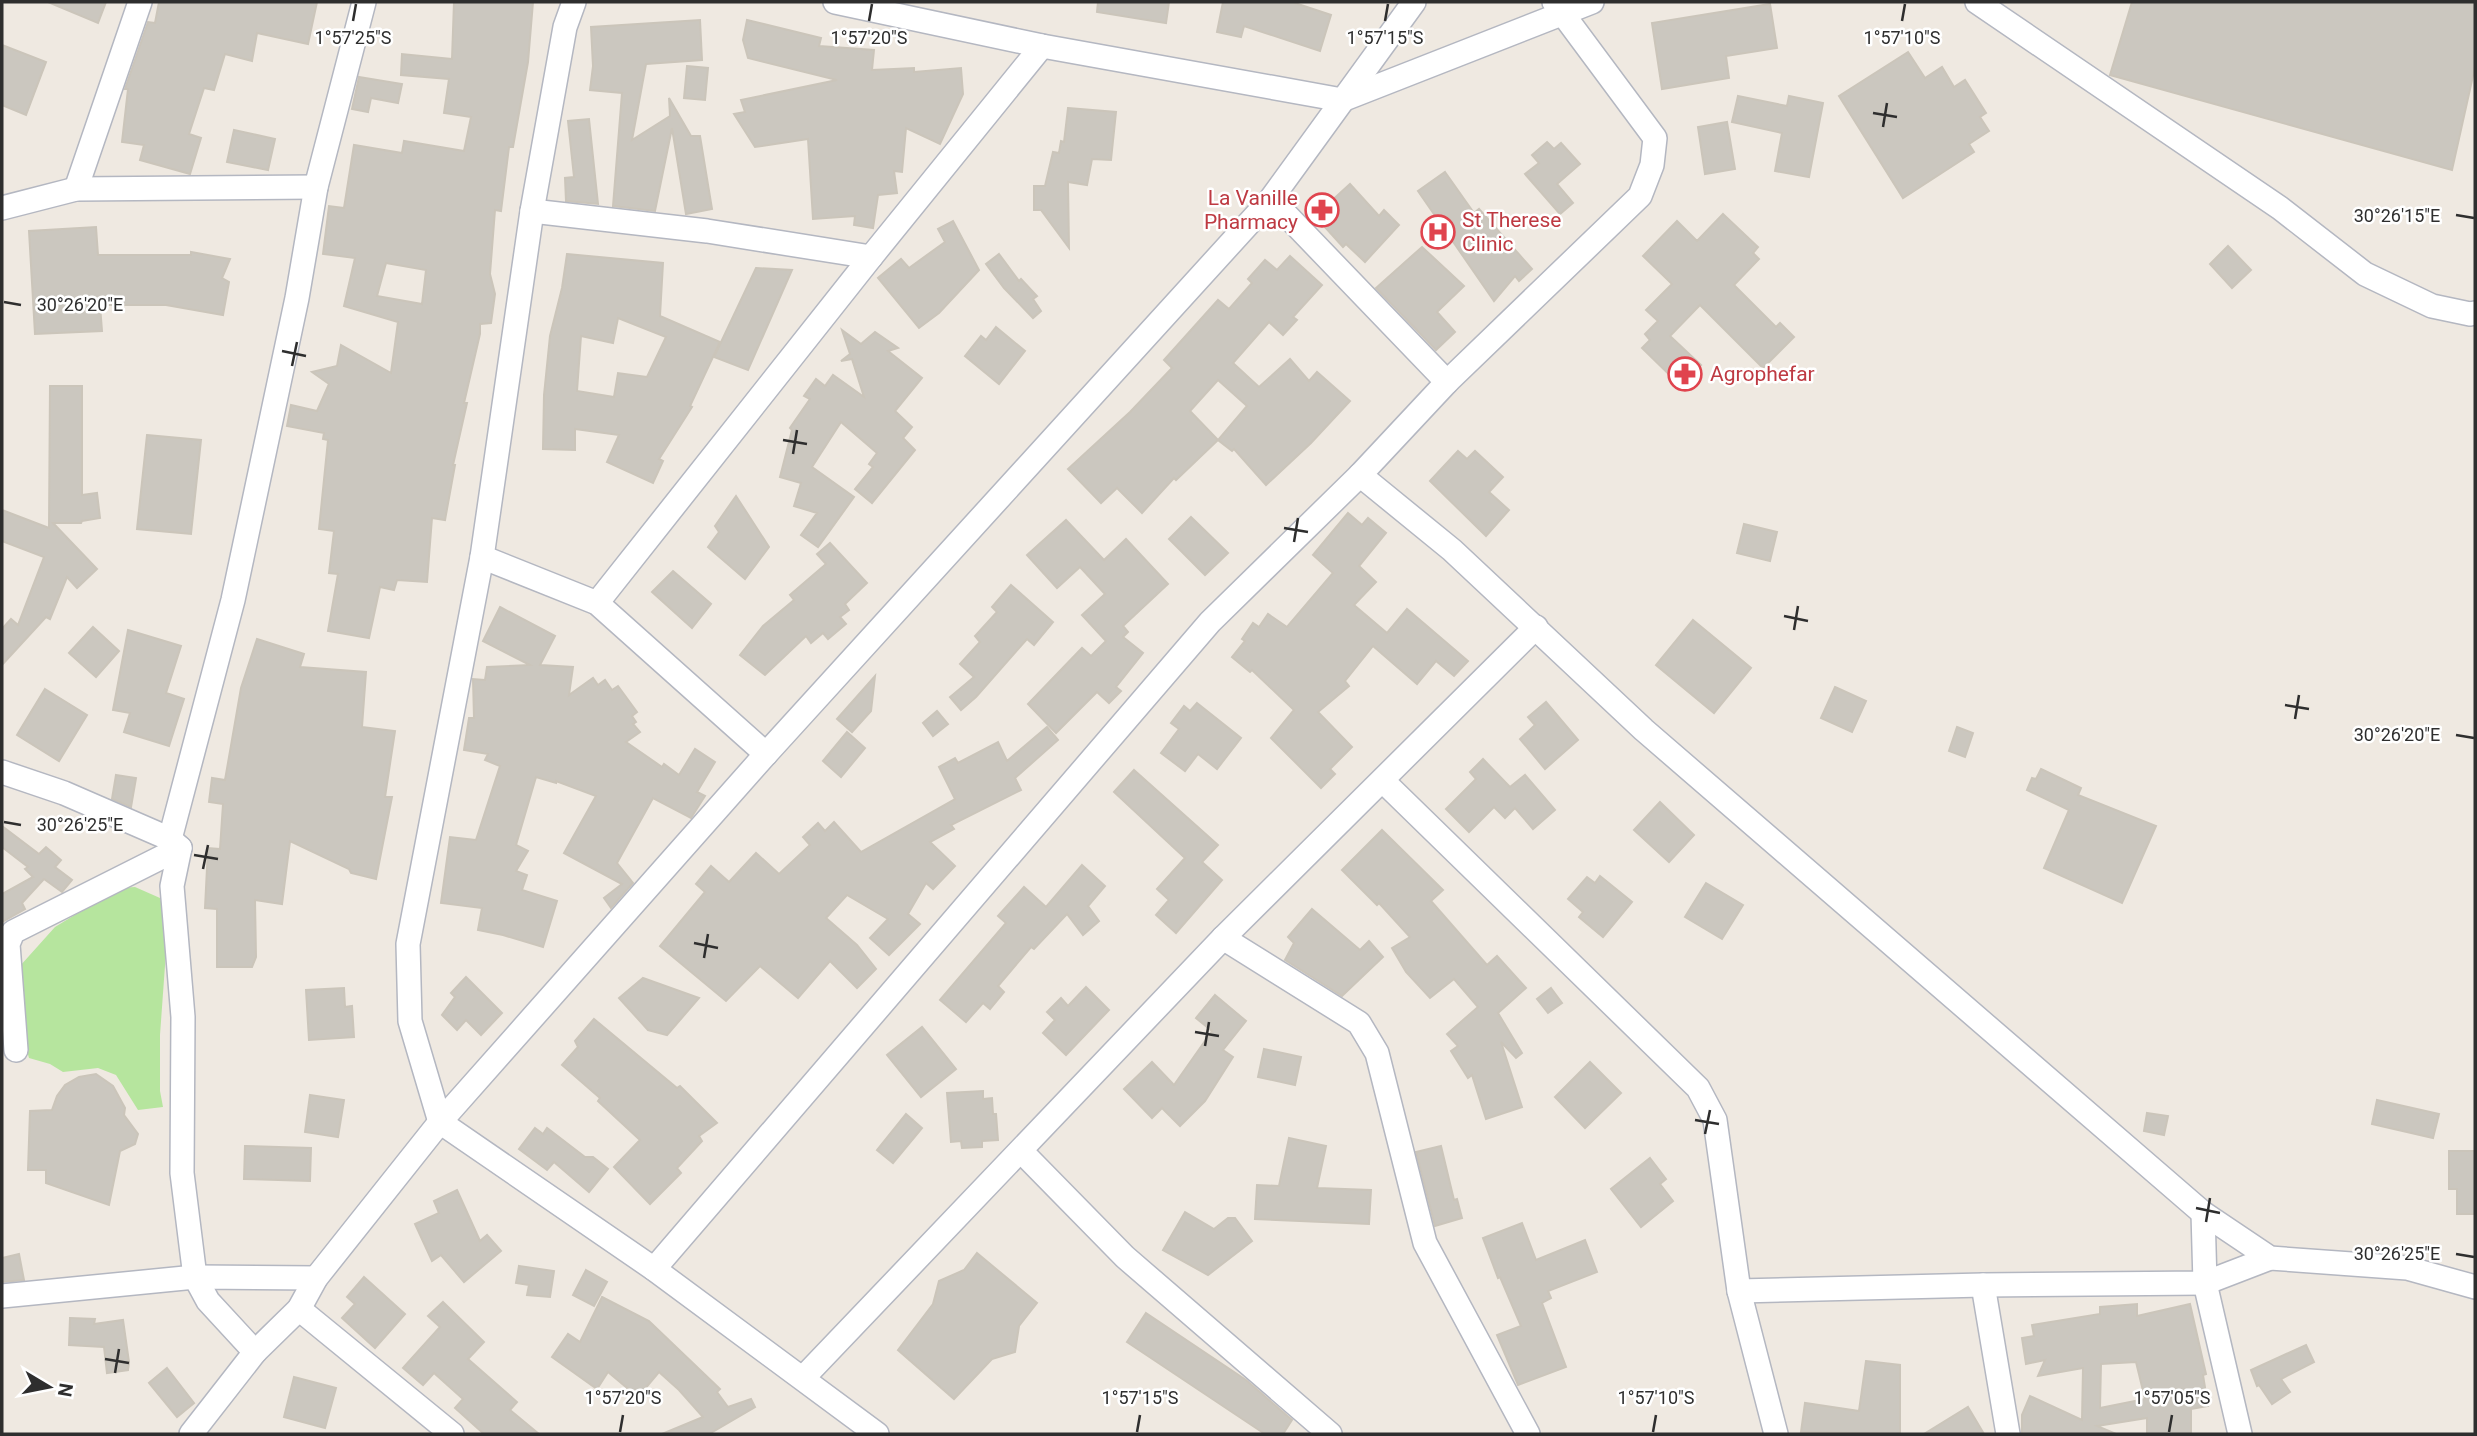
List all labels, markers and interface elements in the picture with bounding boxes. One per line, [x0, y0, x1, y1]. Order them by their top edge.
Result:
text: 1°57'25"S [315, 27, 392, 48]
text: 1°57'20"S [831, 27, 908, 48]
text: 1°57'15"S [1347, 27, 1424, 48]
text: 1°57'10"S [1864, 27, 1941, 48]
place label: La Vanille Pharmacy [1204, 186, 1298, 234]
pharmacy icon: La Vanille Pharmacy [1303, 191, 1341, 229]
text: 30°26'15"E [2354, 205, 2440, 226]
place label: St Therese Clinic [1462, 208, 1561, 256]
hospital icon: St Therese Clinic [1419, 213, 1457, 251]
text: 30°26'20"E [37, 294, 123, 315]
pharmacy icon: Agrophefar [1666, 355, 1704, 393]
place label: Agrophefar [1710, 362, 1815, 386]
text: 30°26'20"E [2354, 724, 2440, 745]
text: 30°26'25"E [37, 814, 123, 835]
text: 30°26'25"E [2354, 1243, 2440, 1264]
north arrow [14, 1352, 84, 1422]
text: N [53, 1381, 78, 1398]
text: 1°57'20"S [585, 1387, 662, 1408]
text: 1°57'15"S [1102, 1387, 1179, 1408]
text: 1°57'10"S [1618, 1387, 1695, 1408]
text: 1°57'05"S [2134, 1387, 2211, 1408]

